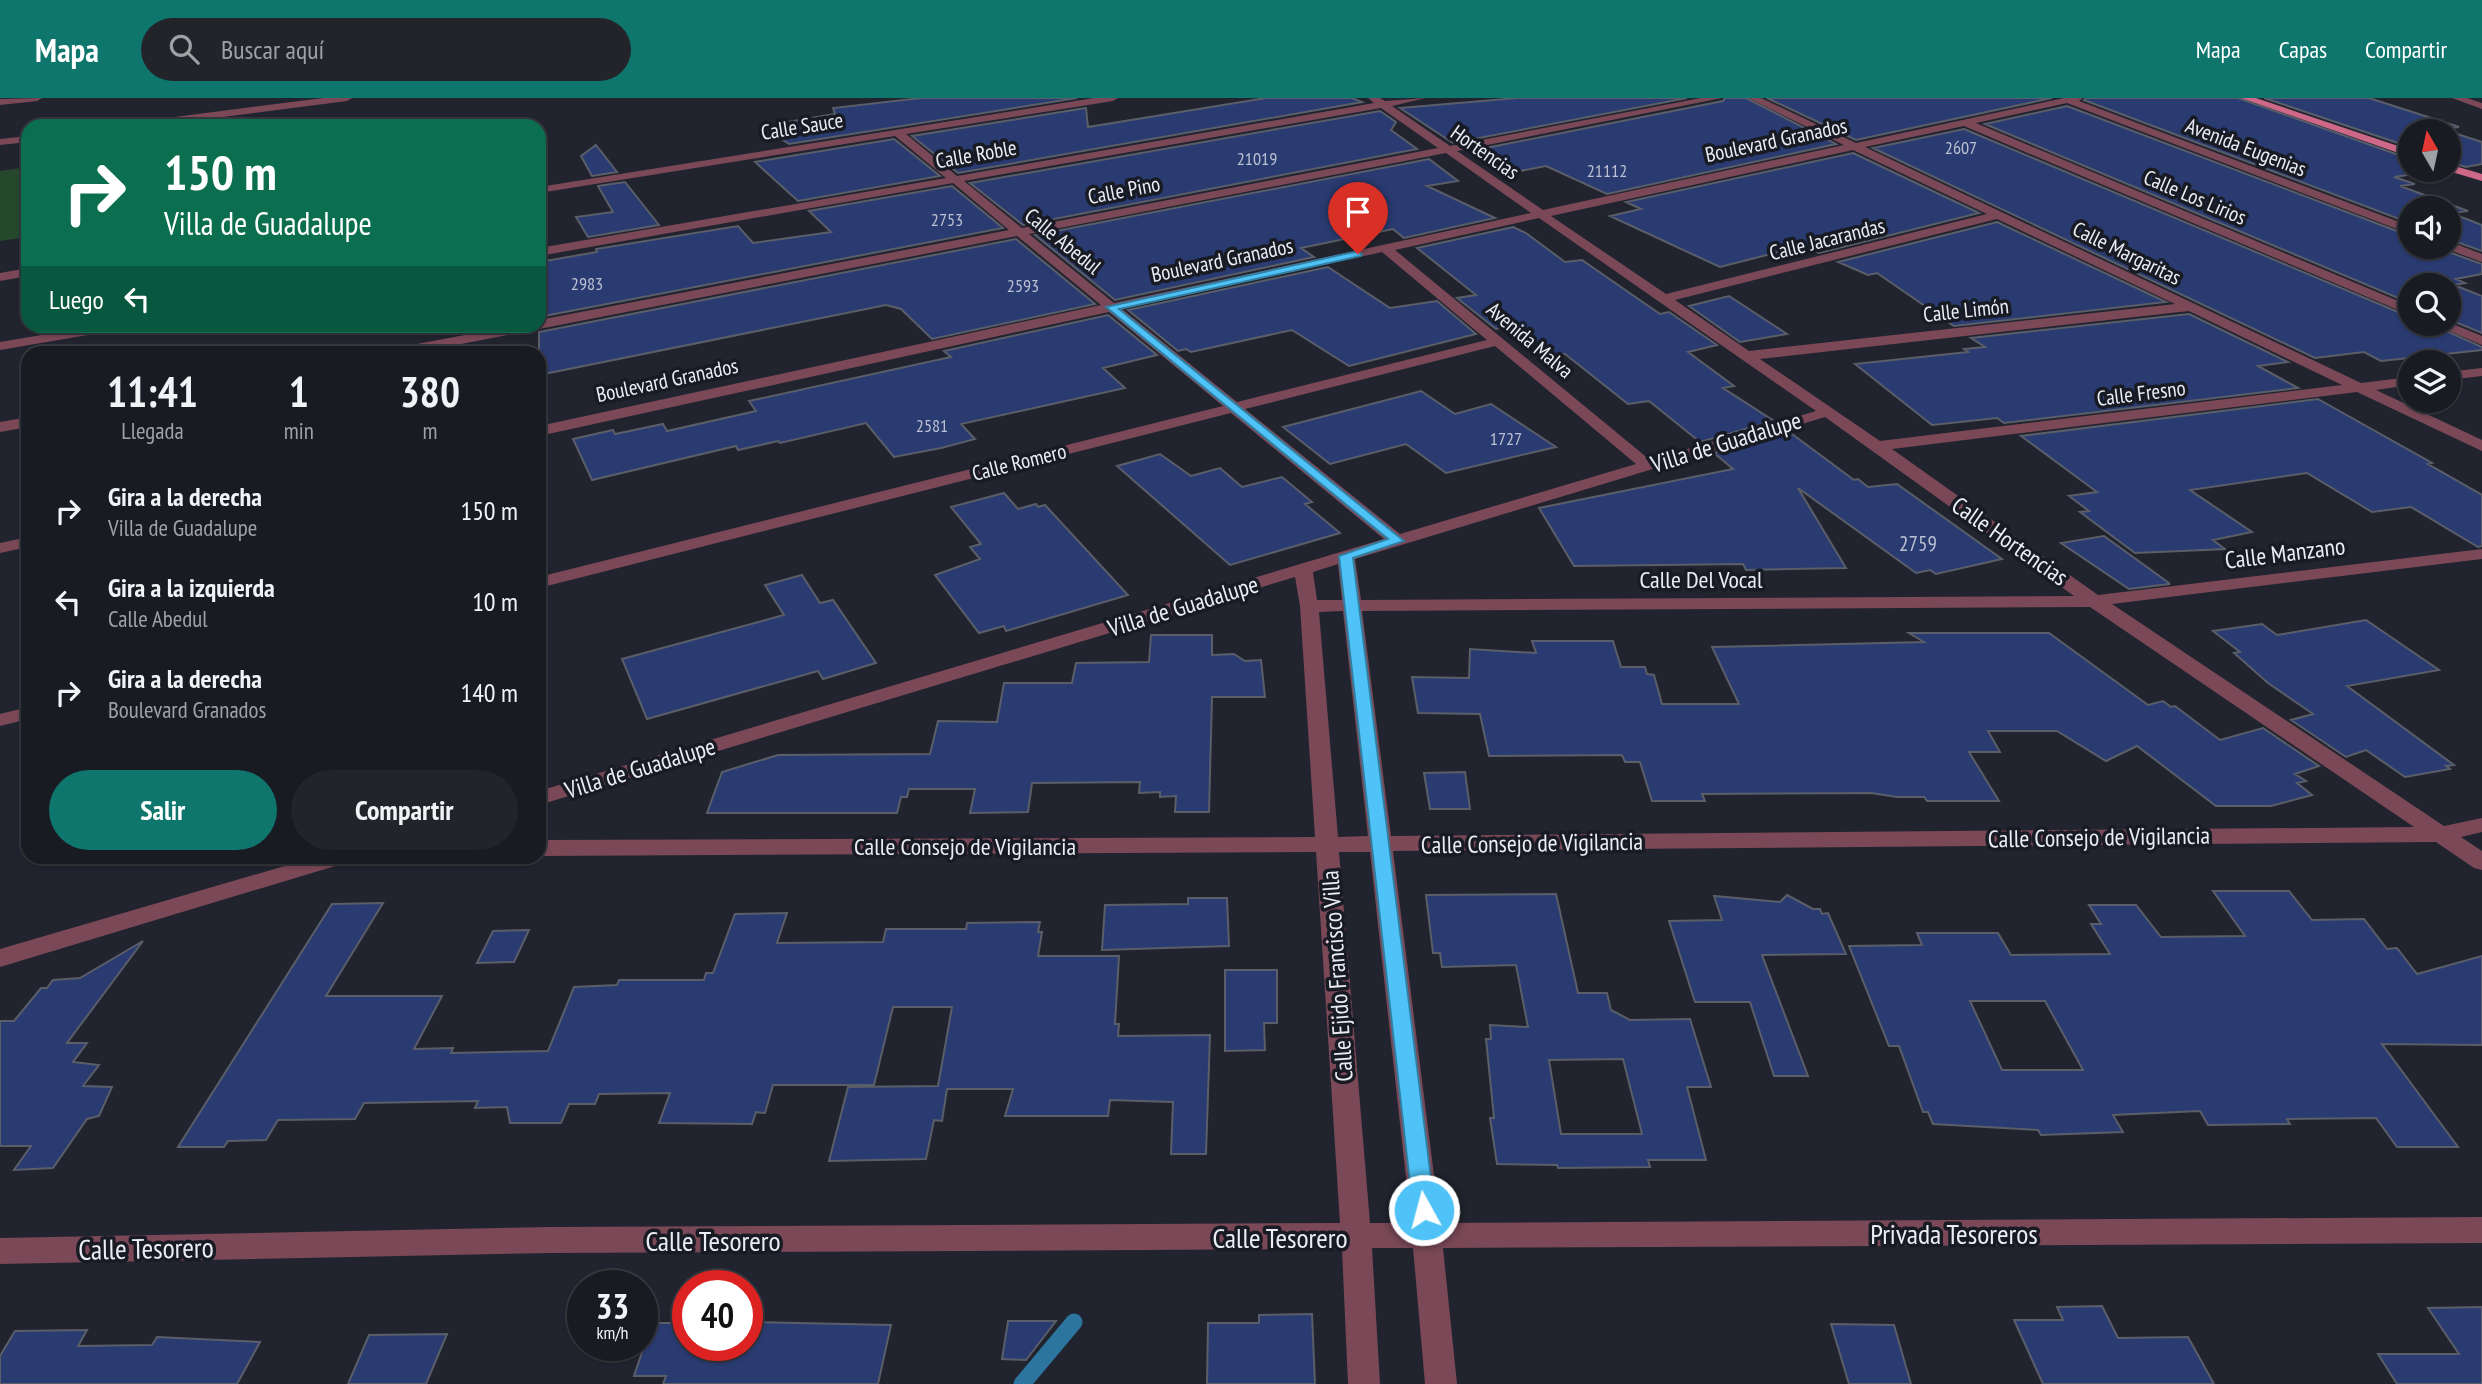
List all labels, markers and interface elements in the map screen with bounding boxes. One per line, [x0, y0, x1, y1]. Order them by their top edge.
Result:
search box [141, 18, 631, 81]
text: Mapa [35, 28, 99, 71]
icon: search [165, 30, 203, 68]
text: Buscar aquí [221, 33, 324, 66]
text: Mapa [2196, 34, 2241, 65]
text: Capas [2279, 34, 2327, 65]
text: Compartir [2365, 34, 2447, 65]
street label: Calle Sauce [759, 106, 845, 146]
street label: Boulevard Granados [1703, 112, 1849, 168]
street label: Avenida Eugenias [2182, 112, 2310, 182]
street label: Hortencias [1445, 119, 1525, 185]
north arrow [2398, 119, 2460, 182]
map controls [2398, 119, 2461, 413]
street label: Calle Roble [933, 134, 1019, 174]
house number: 2607 [1945, 136, 1977, 159]
text: 150 m [164, 140, 277, 204]
icon: right [49, 147, 140, 238]
house number: 21019 [1237, 147, 1277, 170]
house number: 21112 [1587, 159, 1627, 182]
street label: Calle Los Lirios [2140, 163, 2250, 231]
street label: Calle Pino [1086, 170, 1162, 210]
pin [1328, 182, 1388, 254]
icon: arrive [1339, 193, 1377, 231]
button: sound [2398, 196, 2461, 259]
text: Villa de Guadalupe [164, 202, 372, 244]
street label: Calle Abedul [1019, 202, 1107, 280]
house number: 2753 [931, 208, 963, 231]
street label: Calle Jacarandas [1767, 212, 1887, 266]
street label: Calle Margaritas [2068, 215, 2186, 291]
street label: Boulevard Granados [1149, 232, 1295, 288]
house number: 2983 [571, 272, 603, 295]
button: search [2398, 273, 2461, 336]
house number: 2593 [1007, 274, 1039, 297]
icon: left [118, 280, 156, 318]
text: Luego [49, 283, 104, 316]
street label: Calle Limón [1922, 292, 2010, 328]
street label: Avenida Malva [1481, 296, 1579, 384]
button: layers [2398, 350, 2461, 413]
street label: Boulevard Granados [594, 352, 740, 408]
text: 11:41 [107, 364, 198, 419]
text: 1 [289, 364, 309, 419]
text: 380 [400, 364, 460, 419]
street label: Calle Fresno [2095, 374, 2187, 412]
street label: Villa de Guadalupe [1646, 404, 1805, 480]
house number: 2581 [916, 414, 948, 437]
text: Llegada [121, 416, 184, 445]
text: min [284, 416, 314, 445]
text: m [422, 416, 437, 445]
house number: 1727 [1490, 427, 1522, 450]
street label: Calle Romero [969, 437, 1069, 487]
text: Gira a la derecha [108, 480, 262, 513]
street label: Calle Hortencias [1946, 490, 2074, 592]
icon: right [49, 492, 87, 530]
text: 150 m [460, 494, 518, 527]
text: Villa de Guadalupe [108, 513, 257, 542]
house number: 2759 [1899, 530, 1937, 557]
street label: Calle Manzano [2223, 530, 2347, 576]
street label: Calle Del Vocal [1639, 564, 1763, 595]
street label: Villa de Guadalupe [1103, 568, 1262, 644]
text: Gira a la izquierda [108, 571, 275, 604]
icon: left [49, 583, 87, 621]
text: 10 m [472, 585, 518, 618]
text: Calle Abedul [108, 604, 208, 633]
text: Gira a la derecha [108, 662, 262, 695]
icon: right [49, 674, 87, 712]
text: 140 m [460, 676, 518, 709]
text: Boulevard Granados [108, 695, 266, 724]
street label: Villa de Guadalupe [560, 730, 719, 806]
button: Salir [49, 770, 277, 850]
button: Compartir [291, 770, 518, 850]
street label: Calle Consejo de Vigilancia [1988, 820, 2210, 854]
street label: Calle Consejo de Vigilancia [1421, 826, 1643, 860]
street label: Calle Consejo de Vigilancia [854, 831, 1076, 862]
street label: Calle Ejido Francisco Villa [1314, 869, 1360, 1083]
position arrow [1387, 1173, 1461, 1247]
street label: Privada Tesoreros [1870, 1215, 2038, 1252]
street label: Calle Tesorero [1212, 1219, 1348, 1256]
street label: Calle Tesorero [645, 1222, 781, 1259]
street label: Calle Tesorero [78, 1228, 214, 1268]
speed limit sign: 40 [672, 1270, 763, 1361]
text: 33 [596, 1283, 629, 1329]
text: km/h [597, 1321, 628, 1344]

